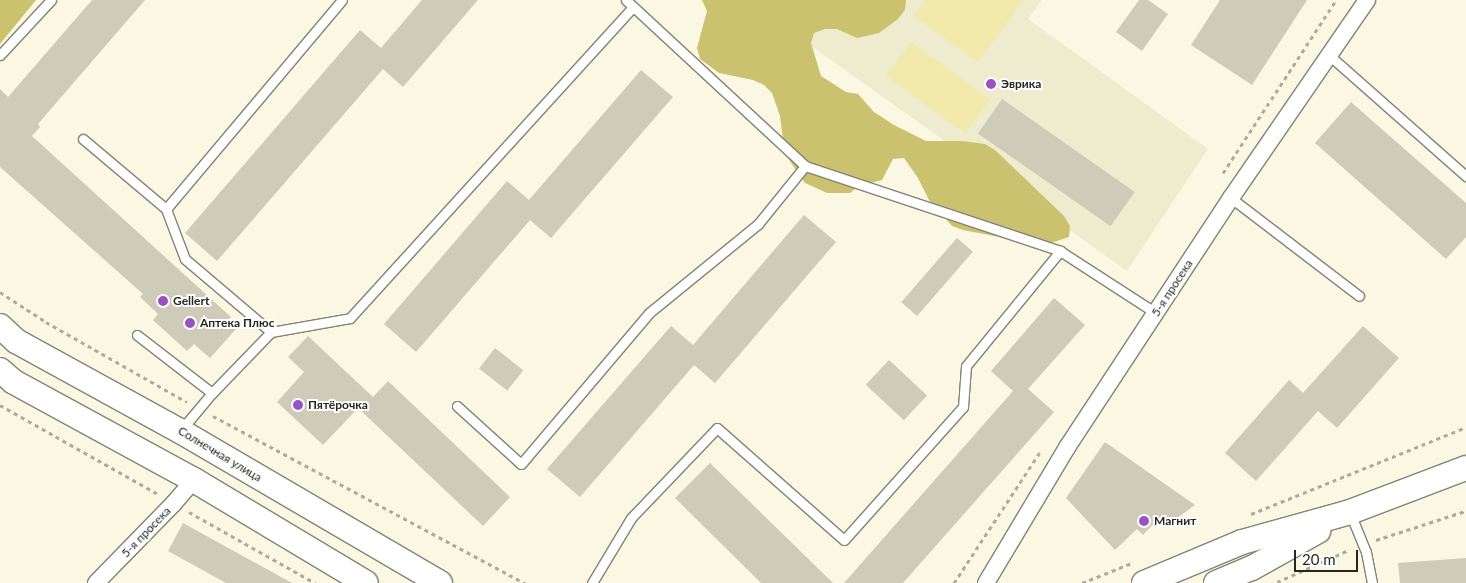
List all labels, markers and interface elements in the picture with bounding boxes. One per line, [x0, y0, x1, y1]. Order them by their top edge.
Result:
place label: Эврика [1001, 77, 1041, 91]
marker: Эврика [985, 78, 997, 90]
street label: 5-я просека [1148, 257, 1196, 319]
place label: Gellert [173, 294, 209, 308]
marker: Gellert [157, 295, 169, 307]
place label: Аптека Плюс [200, 316, 274, 330]
marker: Аптека Плюс [184, 317, 196, 329]
place label: Пятёрочка [308, 398, 368, 412]
marker: Пятёрочка [292, 399, 304, 411]
street label: Солнечная улица [175, 423, 265, 485]
street label: 5-я просека [118, 504, 174, 560]
place label: Магнит [1154, 514, 1196, 528]
marker: Магнит [1138, 515, 1150, 527]
scale bar [1296, 540, 1360, 572]
text: 20 m [1302, 550, 1336, 568]

